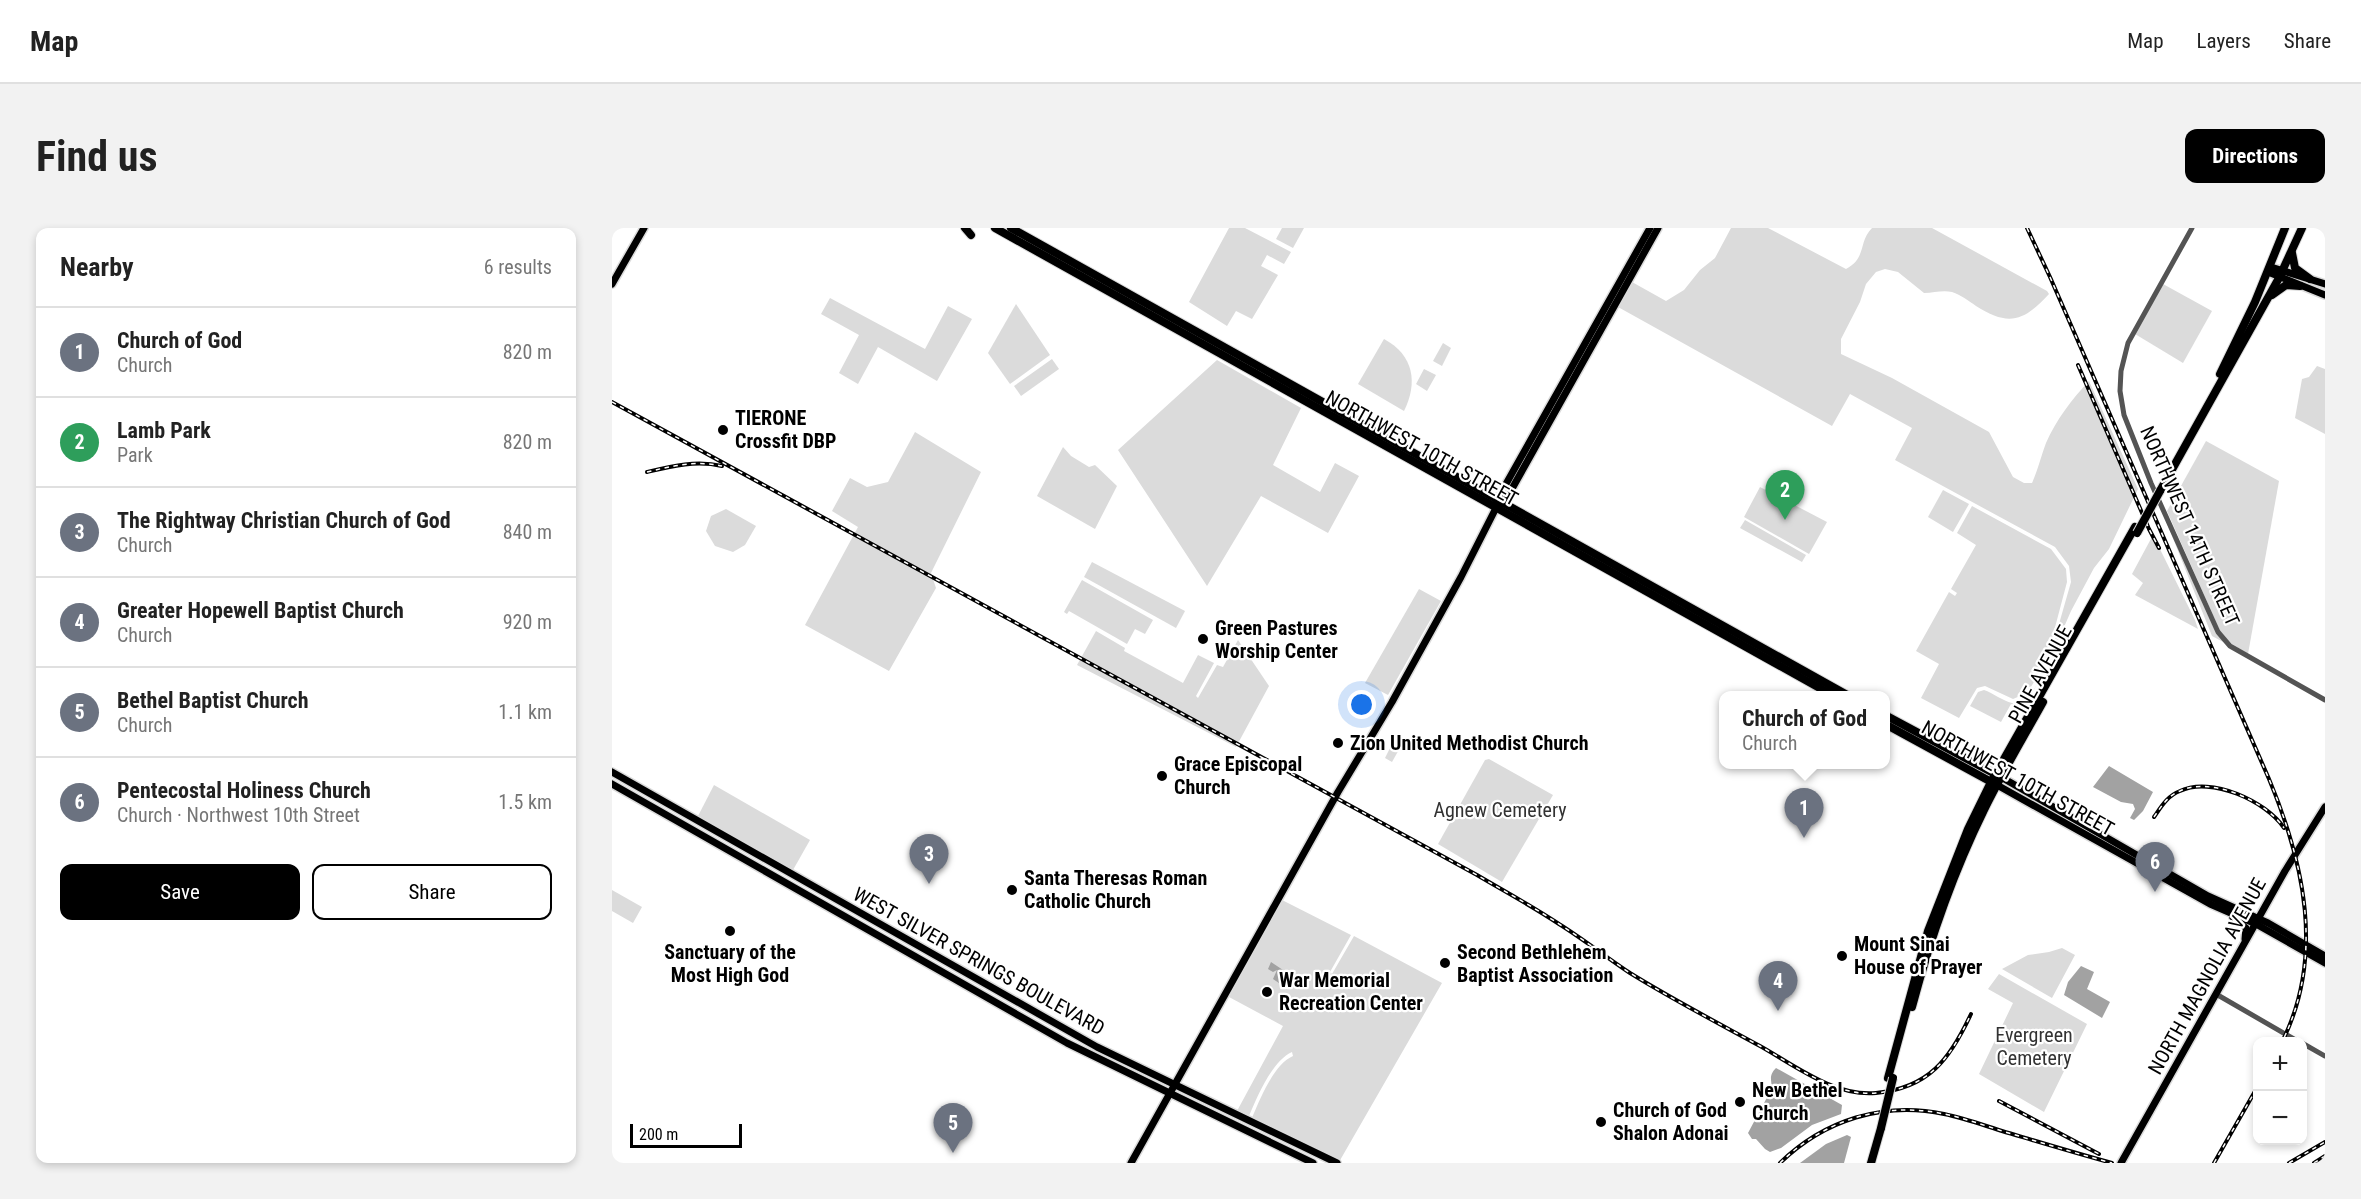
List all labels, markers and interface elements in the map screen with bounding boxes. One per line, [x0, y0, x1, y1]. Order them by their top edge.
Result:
text: Map [30, 25, 78, 58]
text: Map [2127, 29, 2164, 53]
text: Layers [2197, 29, 2251, 53]
text: Share [2284, 29, 2331, 53]
button: Directions [2185, 129, 2325, 183]
text: Find us [36, 132, 157, 181]
text: Nearby [60, 252, 134, 282]
text: 6 results [484, 255, 552, 279]
text: Church of God [117, 328, 242, 353]
text: 1 [74, 340, 85, 364]
text: 820 m [503, 340, 552, 364]
text: Church [117, 353, 172, 377]
street label: NORTHWEST 10TH STREET [1322, 385, 1522, 511]
place label: TIERONE Crossfit DBP [735, 406, 836, 453]
text: Lamb Park [117, 418, 211, 443]
street label: NORTHWEST 14TH STREET [2135, 422, 2245, 630]
marker: TIERONE Crossfit DBP [716, 423, 730, 437]
text: 2 [74, 430, 85, 454]
text: 820 m [503, 430, 552, 454]
text: Park [117, 443, 153, 467]
pin: 2 [1766, 470, 1804, 520]
text: The Rightway Christian Church of God [117, 508, 451, 533]
text: 3 [74, 520, 85, 544]
text: 840 m [503, 520, 552, 544]
text: Church [117, 533, 172, 557]
text: Greater Hopewell Baptist Church [117, 598, 404, 623]
text: 4 [74, 610, 85, 634]
text: 920 m [503, 610, 552, 634]
place label: Green Pastures Worship Center [1215, 616, 1338, 663]
street label: PINE AVENUE [2003, 621, 2077, 727]
text: Church [117, 623, 172, 647]
marker: Green Pastures Worship Center [1196, 632, 1210, 646]
text: Bethel Baptist Church [117, 688, 309, 713]
your location [1347, 690, 1376, 719]
popup [1719, 691, 1890, 769]
text: 5 [74, 700, 85, 724]
text: 1.1 km [498, 700, 552, 724]
text: Church of God [1742, 706, 1867, 731]
text: Church [117, 713, 172, 737]
street label: NORTHWEST 10TH STREET [1918, 715, 2118, 841]
place label: Zion United Methodist Church [1350, 731, 1589, 755]
text: Church [1742, 731, 1797, 755]
marker: Zion United Methodist Church [1331, 736, 1345, 750]
place label: Grace Episcopal Church [1174, 752, 1302, 799]
marker: Grace Episcopal Church [1155, 769, 1169, 783]
text: Pentecostal Holiness Church [117, 778, 371, 803]
pin: 1 [1784, 788, 1824, 838]
text: 6 [74, 790, 85, 814]
text: 1.5 km [498, 790, 552, 814]
park label: Agnew Cemetery [1433, 798, 1567, 822]
text: Church · Northwest 10th Street [117, 803, 360, 827]
pin: 3 [910, 834, 948, 884]
pin: 6 [2136, 842, 2174, 892]
button: Save [60, 864, 300, 920]
button: Share [312, 864, 552, 920]
place label: Santa Theresas Roman Catholic Church [1024, 866, 1207, 913]
street label: NORTH MAGNOLIA AVENUE [2143, 874, 2271, 1078]
street label: WEST SILVER SPRINGS BOULEVARD [849, 882, 1109, 1040]
marker: Santa Theresas Roman Catholic Church [1005, 883, 1019, 897]
marker: Sanctuary of the Most High God [723, 924, 737, 938]
place label: Mount Sinai House of Prayer [1854, 932, 1983, 979]
place label: Sanctuary of the Most High God [664, 940, 796, 987]
place label: Second Bethlehem Baptist Association [1457, 940, 1613, 987]
marker: Mount Sinai House of Prayer [1835, 949, 1849, 963]
marker: Second Bethlehem Baptist Association [1438, 956, 1452, 970]
pin: 4 [1758, 962, 1798, 1011]
place label: War Memorial Recreation Center [1279, 968, 1423, 1015]
marker: War Memorial Recreation Center [1260, 985, 1274, 999]
park label: Evergreen Cemetery [1995, 1023, 2073, 1070]
map controls [2253, 1037, 2307, 1145]
button: + [2253, 1037, 2307, 1091]
place label: New Bethel Church [1752, 1078, 1842, 1125]
button: − [2253, 1091, 2307, 1145]
marker: New Bethel Church [1733, 1095, 1747, 1109]
place label: Church of God Shalon Adonai [1613, 1098, 1729, 1145]
pin: 5 [934, 1104, 972, 1153]
marker: Church of God Shalon Adonai [1594, 1115, 1608, 1129]
scale bar [630, 1121, 742, 1148]
text: 200 m [639, 1125, 678, 1144]

